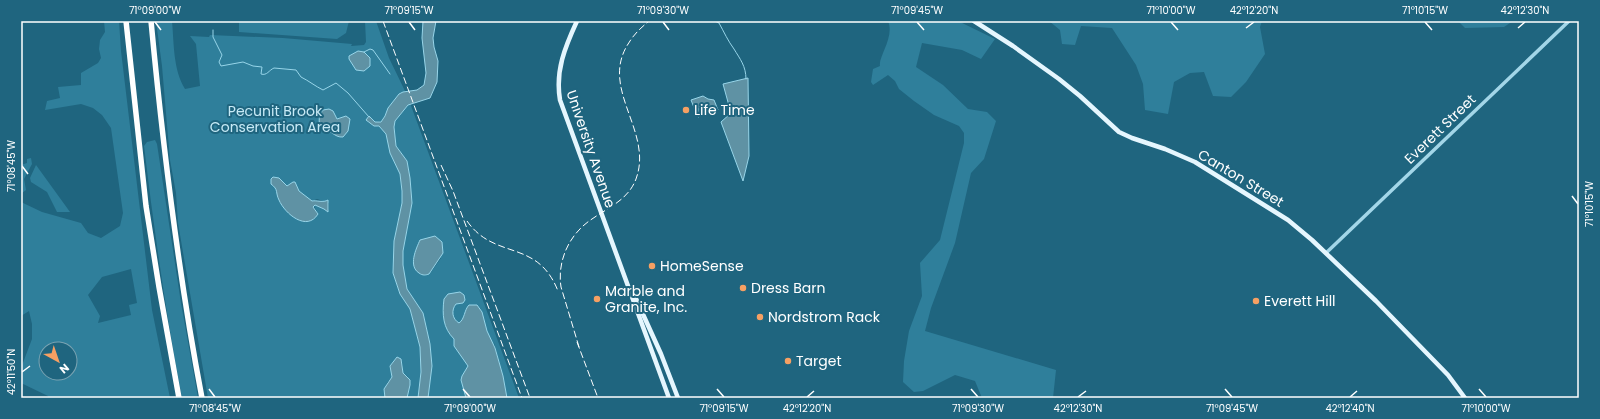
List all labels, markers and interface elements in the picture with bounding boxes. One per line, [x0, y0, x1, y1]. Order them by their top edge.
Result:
text: 71°09'00"W [129, 3, 181, 18]
text: 71°09'15"W [384, 3, 434, 18]
text: 71°09'30"W [637, 3, 689, 18]
text: 71°09'45"W [891, 3, 943, 18]
text: 71°10'00"W [1146, 3, 1196, 18]
text: 42°12'20"N [1230, 3, 1278, 18]
text: 71°10'15"W [1402, 3, 1448, 18]
text: 42°12'30"N [1501, 3, 1549, 18]
street label: University Avenue [561, 87, 621, 211]
street label: Everett Street [1400, 90, 1480, 168]
place label: Life Time [694, 100, 755, 120]
park label: Pecunit Brook Conservation Area [210, 101, 340, 137]
marker: Life Time [681, 105, 691, 115]
text: 71°08'45"W [4, 140, 19, 192]
street label: Canton Street [1194, 144, 1288, 212]
text: 71°10'15"W [1582, 181, 1597, 227]
place label: HomeSense [660, 256, 744, 276]
marker: HomeSense [647, 261, 657, 271]
place label: Dress Barn [751, 278, 825, 298]
place label: Marble and Granite, Inc. [605, 281, 687, 317]
marker: Dress Barn [738, 283, 748, 293]
place label: Everett Hill [1264, 291, 1336, 311]
marker: Marble and Granite, Inc. [592, 294, 602, 304]
marker: Everett Hill [1251, 296, 1261, 306]
place label: Nordstrom Rack [768, 307, 881, 327]
marker: Nordstrom Rack [755, 312, 765, 322]
north arrow [38, 341, 78, 381]
text: 42°11'50"N [4, 349, 19, 395]
place label: Target [796, 351, 842, 371]
marker: Target [783, 356, 793, 366]
text: N [56, 360, 73, 377]
text: 71°08'45"W [189, 401, 241, 416]
text: 71°09'00"W [444, 401, 496, 416]
text: 71°09'15"W [699, 401, 749, 416]
text: 42°12'20"N [783, 401, 831, 416]
text: 71°09'30"W [952, 401, 1004, 416]
text: 42°12'30"N [1054, 401, 1102, 416]
text: 71°09'45"W [1206, 401, 1258, 416]
text: 42°12'40"N [1325, 401, 1375, 416]
text: 71°10'00"W [1461, 401, 1511, 416]

